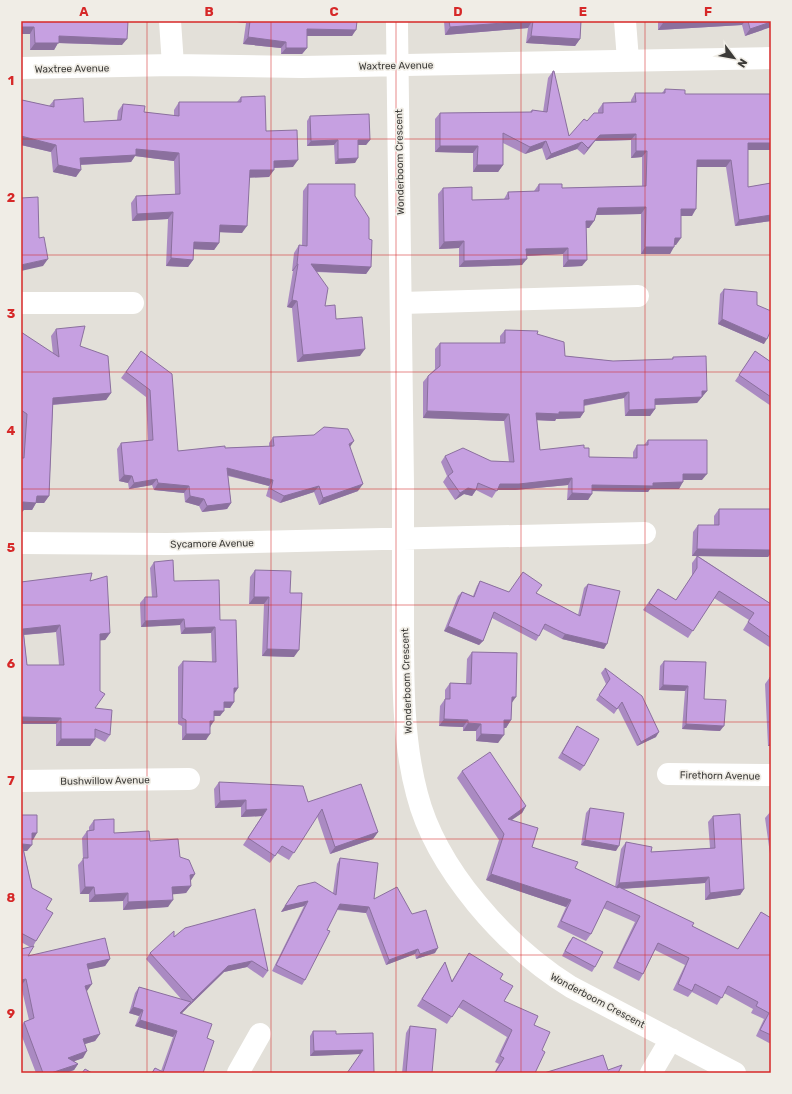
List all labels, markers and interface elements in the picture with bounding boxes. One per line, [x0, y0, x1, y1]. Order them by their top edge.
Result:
text: A [79, 4, 89, 19]
text: B [204, 4, 214, 19]
text: C [329, 4, 339, 19]
text: D [453, 4, 463, 19]
text: E [579, 4, 587, 19]
text: F [704, 4, 712, 19]
north arrow [714, 38, 754, 78]
text: N [734, 56, 750, 70]
street label: Waxtree Avenue [359, 59, 434, 73]
street label: Waxtree Avenue [35, 62, 110, 76]
text: 1 [8, 73, 14, 88]
street label: Wonderboom Crescent [393, 109, 407, 215]
text: 2 [7, 190, 15, 205]
text: 3 [7, 306, 16, 321]
text: 4 [7, 423, 16, 438]
street label: Sycamore Avenue [170, 537, 254, 551]
text: 5 [7, 540, 15, 555]
street label: Wonderboom Crescent [399, 628, 415, 734]
text: 6 [7, 656, 16, 671]
street label: Firethorn Avenue [680, 769, 761, 783]
text: 7 [7, 773, 15, 788]
street label: Bushwillow Avenue [60, 774, 150, 788]
text: 8 [7, 890, 16, 905]
street label: Wonderboom Crescent [548, 971, 647, 1031]
text: 9 [7, 1006, 15, 1021]

